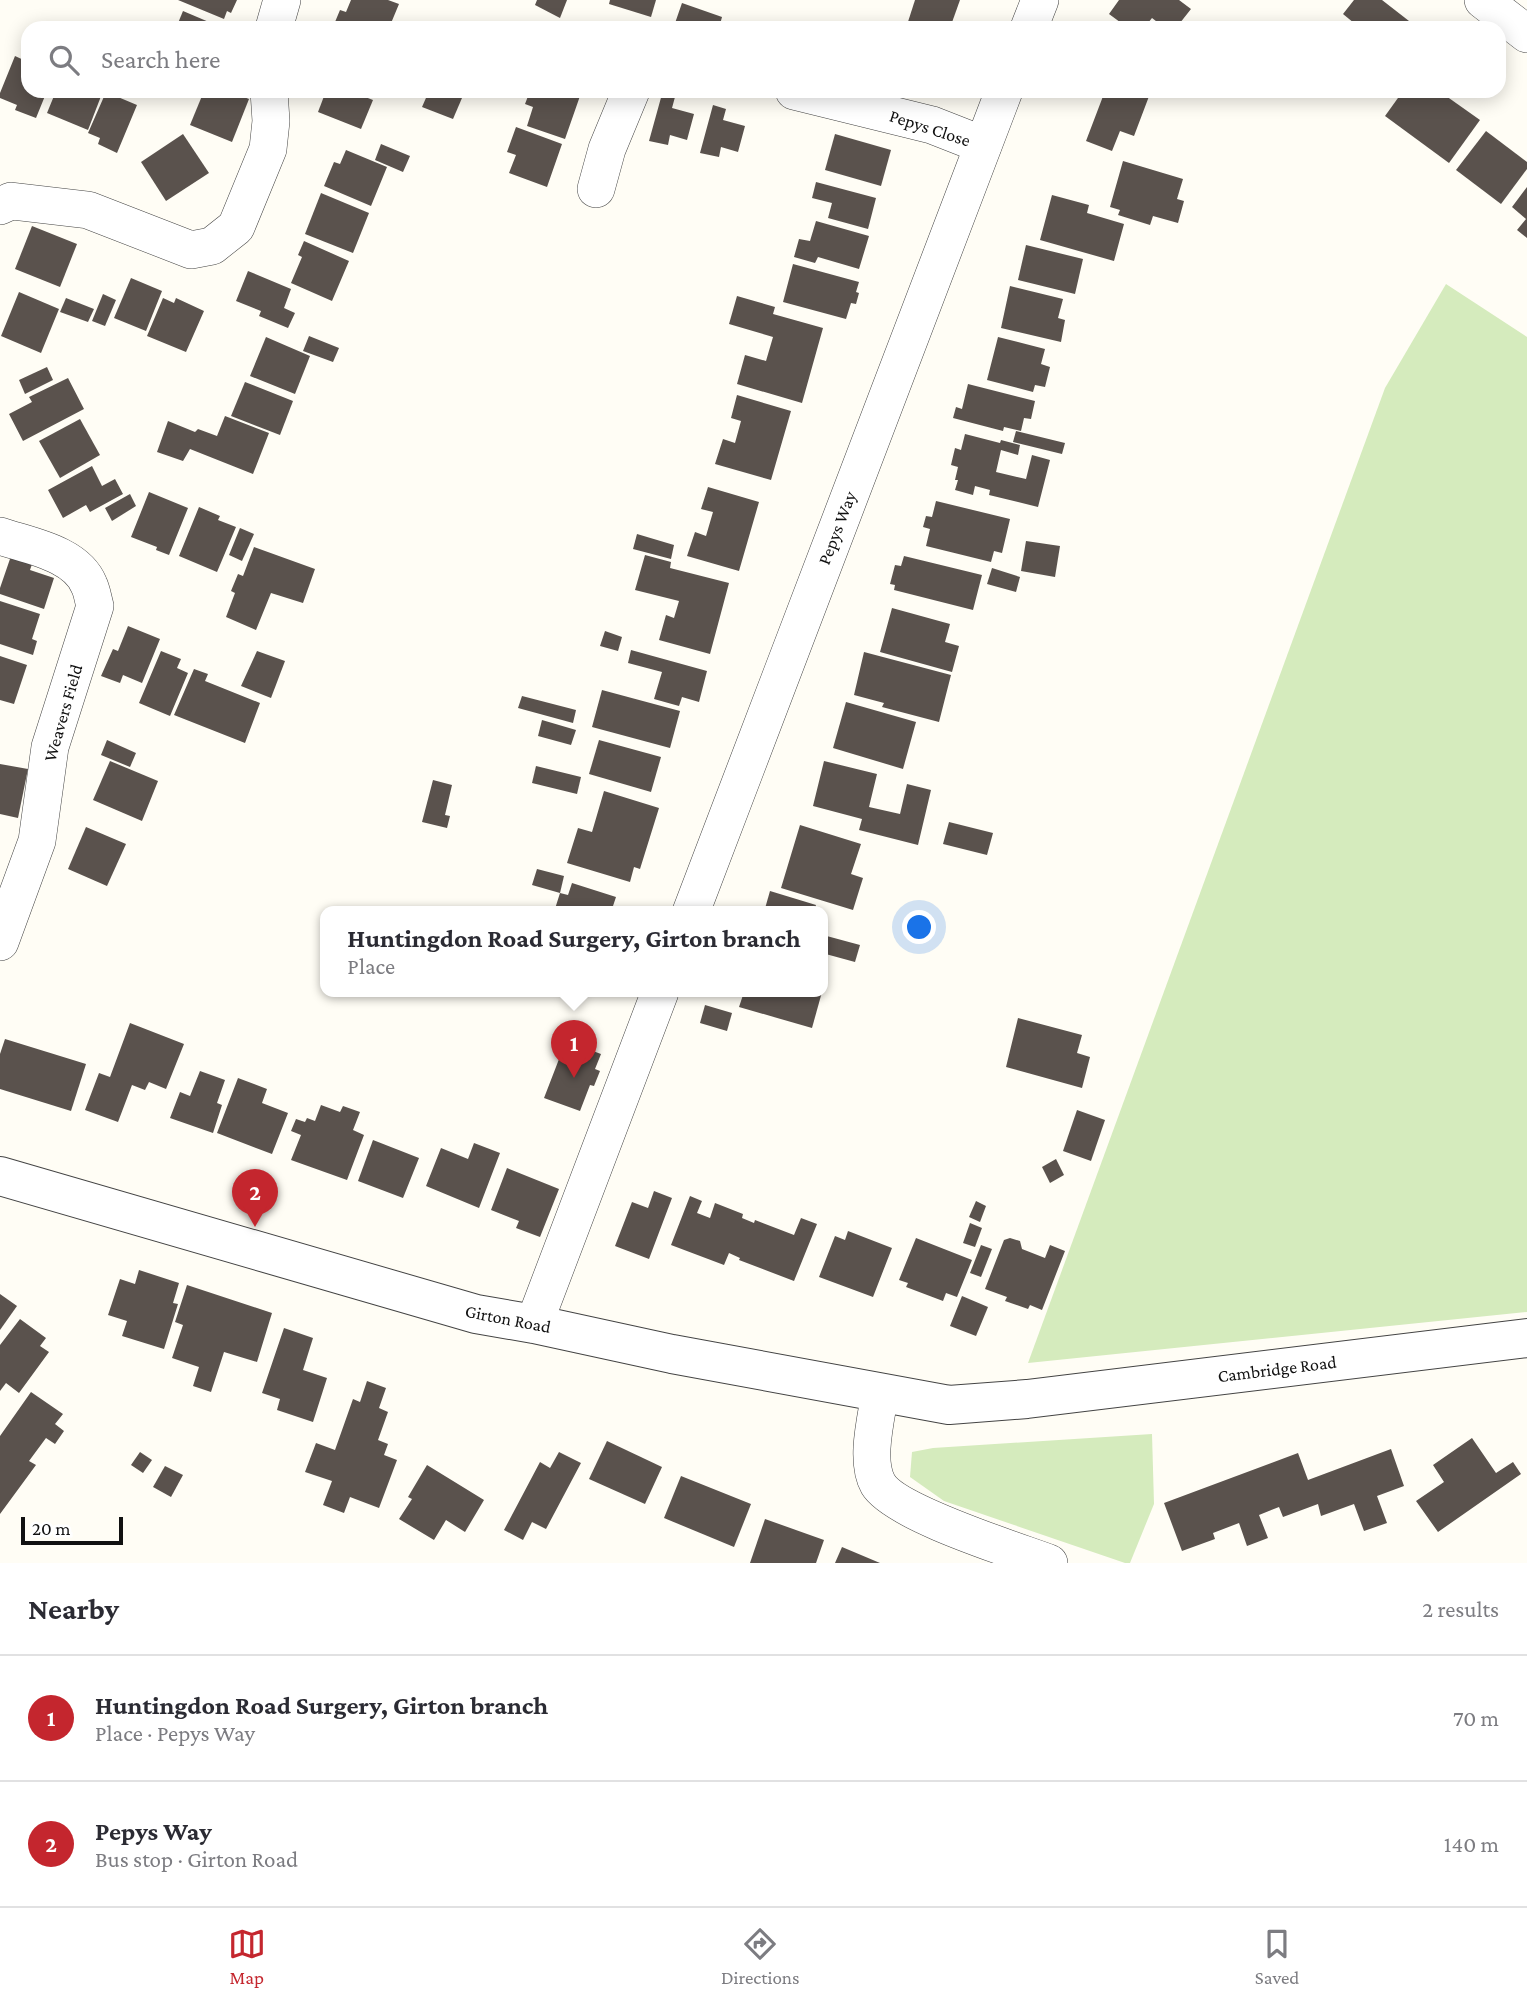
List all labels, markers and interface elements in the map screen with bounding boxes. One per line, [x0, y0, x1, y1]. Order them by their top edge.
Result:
search box [21, 21, 1506, 98]
icon: search [45, 41, 83, 79]
text: Search here [101, 45, 220, 74]
street label: Pepys Close [887, 106, 973, 150]
street label: Pepys Way [814, 488, 860, 567]
street label: Weavers Field [40, 662, 87, 764]
popup [320, 906, 828, 997]
your location [902, 910, 936, 944]
text: Huntingdon Road Surgery, Girton branch [347, 924, 801, 953]
text: Place [347, 953, 395, 979]
pin: 1 [551, 1020, 597, 1078]
pin: 2 [232, 1169, 278, 1227]
street label: Girton Road [463, 1301, 553, 1337]
street label: Cambridge Road [1216, 1352, 1338, 1386]
scale bar [21, 1514, 122, 1546]
text: 20 m [32, 1518, 71, 1539]
text: Nearby [28, 1592, 119, 1625]
text: 2 results [1422, 1596, 1499, 1622]
text: Huntingdon Road Surgery, Girton branch [95, 1691, 548, 1720]
text: 1 [47, 1705, 55, 1731]
text: 70 m [1453, 1705, 1499, 1731]
text: Place · Pepys Way [95, 1720, 255, 1746]
text: Pepys Way [95, 1817, 212, 1846]
text: 2 [45, 1831, 57, 1857]
text: 140 m [1444, 1831, 1499, 1857]
text: Bus stop · Girton Road [95, 1846, 298, 1872]
tab: Map [228, 1925, 266, 1988]
tab: Directions [721, 1925, 800, 1988]
tab: Saved [1255, 1925, 1299, 1988]

